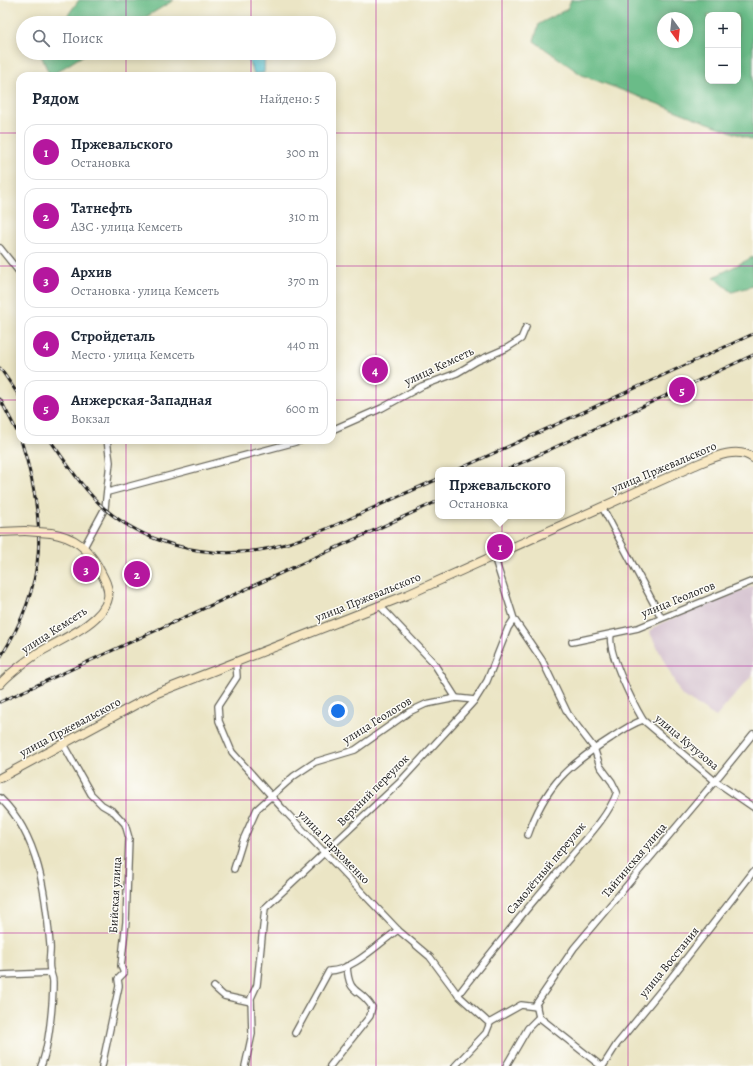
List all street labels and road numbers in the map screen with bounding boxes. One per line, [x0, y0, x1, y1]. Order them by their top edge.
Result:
street label: улица Кемсеть [401, 343, 477, 389]
street label: улица Пржевальского [608, 438, 719, 497]
street label: улица Пржевальского [312, 568, 423, 626]
street label: улица Геологов [638, 577, 718, 621]
street label: улица Кемсеть [17, 602, 90, 658]
street label: улица Геологов [339, 692, 415, 748]
street label: улица Пржевальского [16, 693, 123, 761]
street label: улица Кутузова [651, 710, 723, 774]
street label: Верхний переулок [334, 751, 412, 829]
street label: улица Пархоменко [294, 806, 374, 888]
street label: Самолётный переулок [503, 818, 589, 918]
street label: Тайгинская улица [598, 819, 670, 901]
street label: Бийская улица [105, 856, 125, 934]
street label: улица Восстания [635, 923, 703, 1002]

